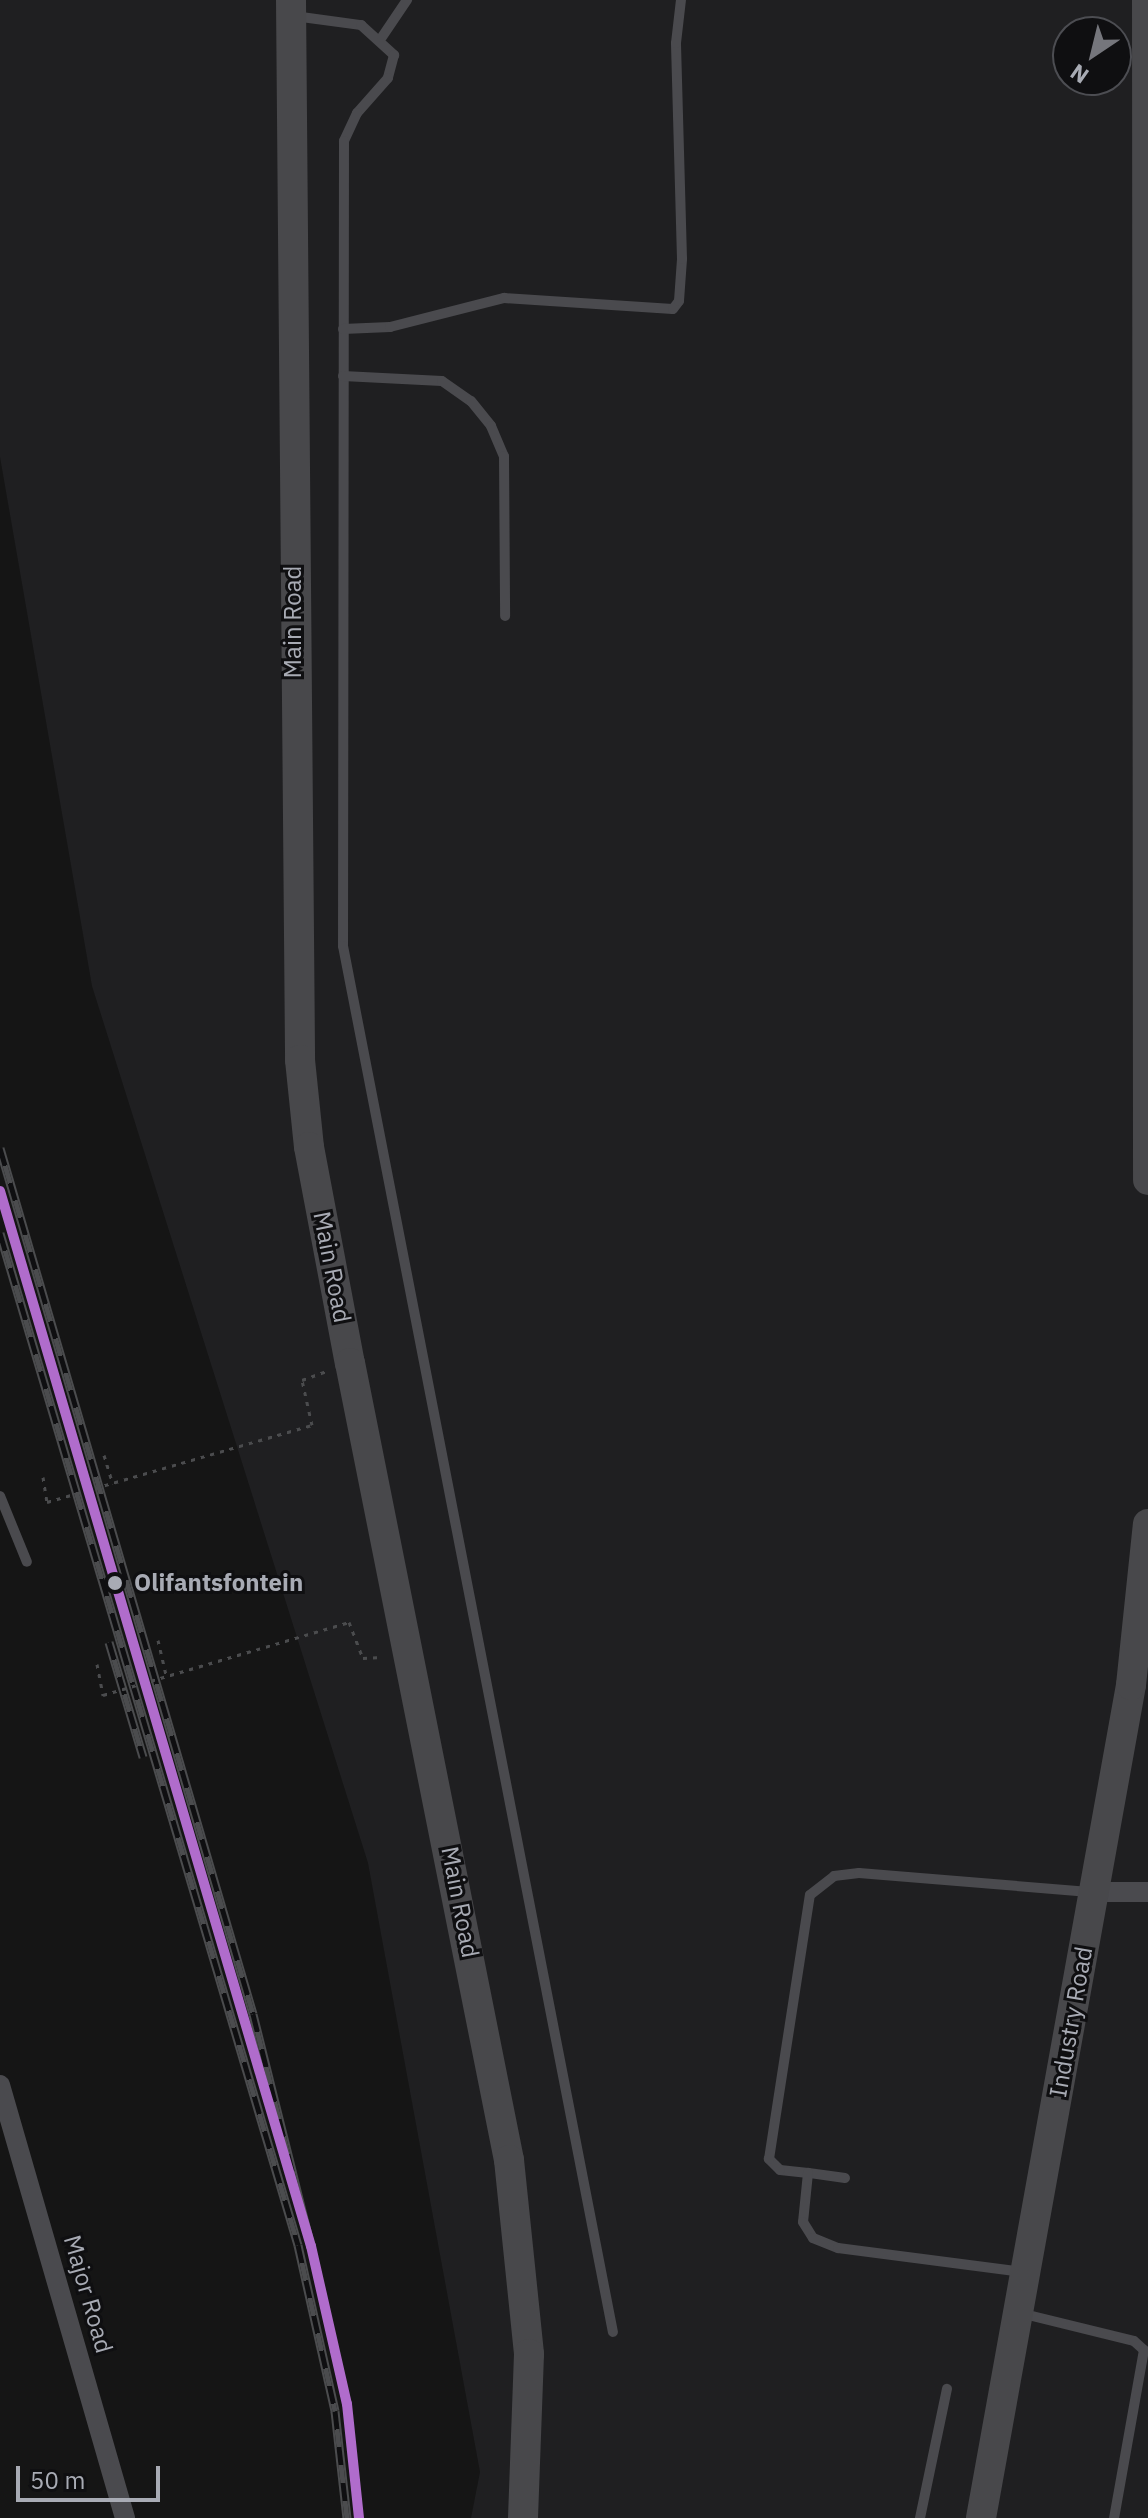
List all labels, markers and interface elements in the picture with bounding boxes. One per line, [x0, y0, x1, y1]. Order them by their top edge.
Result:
north arrow [1052, 16, 1132, 96]
text: N [1064, 58, 1094, 91]
street label: Main Road [279, 566, 307, 678]
street label: Main Road [307, 1209, 357, 1325]
place label: Olifantsfontein [134, 1569, 303, 1597]
marker: Olifantsfontein [103, 1571, 127, 1595]
street label: Main Road [435, 1844, 485, 1960]
street label: Industry Road [1044, 1944, 1098, 2100]
street label: Major Road [57, 2232, 119, 2356]
scale bar [20, 2450, 164, 2500]
text: 50 m [30, 2464, 85, 2496]

